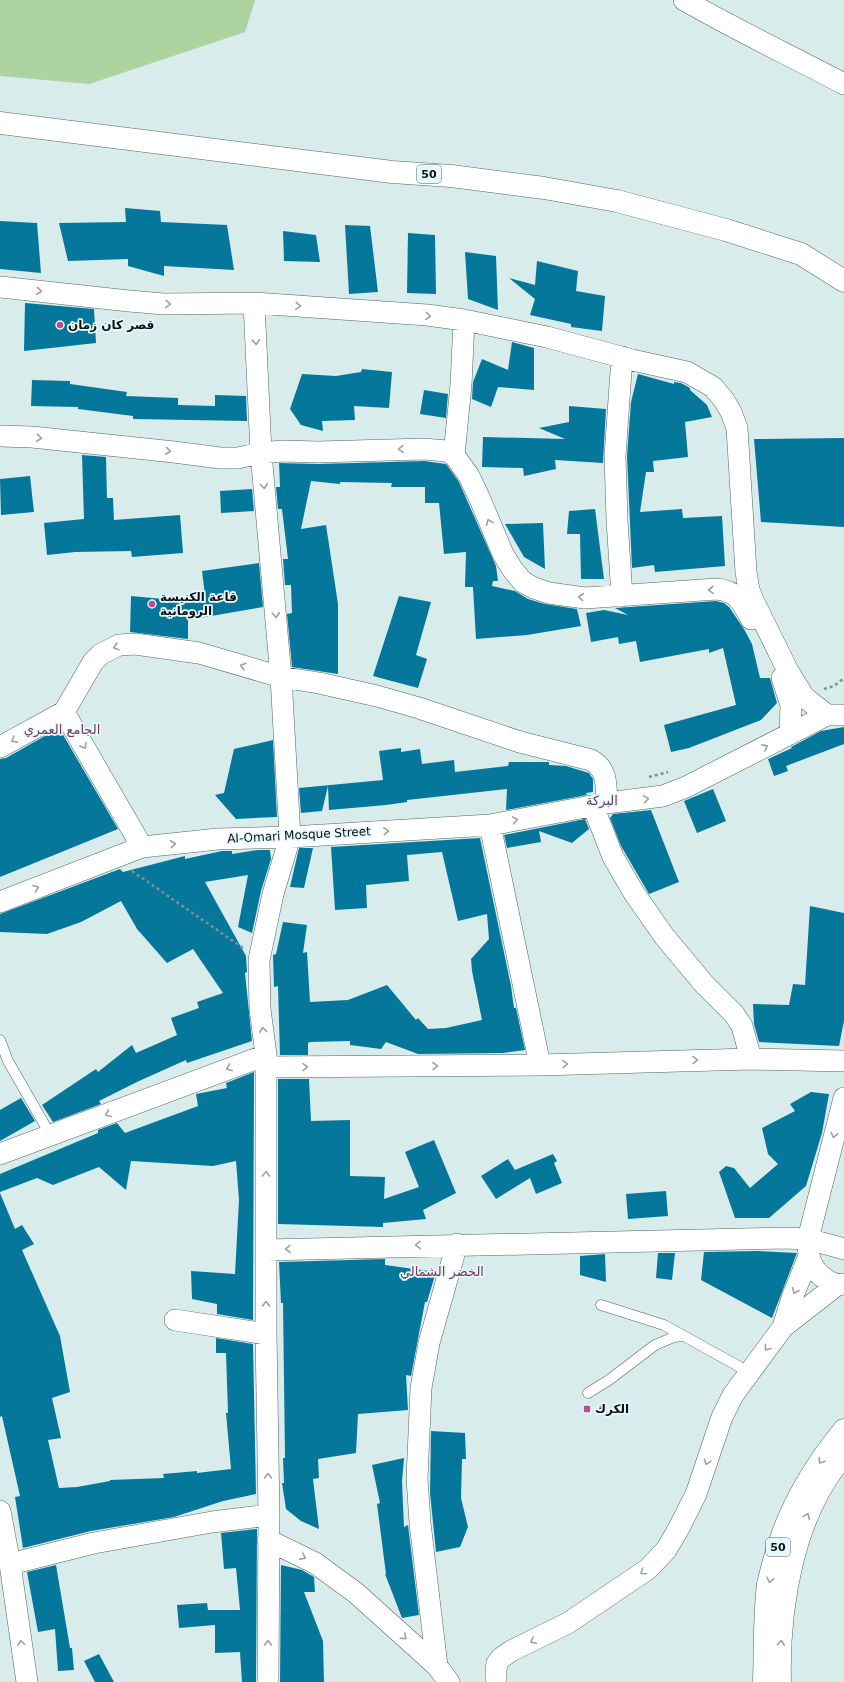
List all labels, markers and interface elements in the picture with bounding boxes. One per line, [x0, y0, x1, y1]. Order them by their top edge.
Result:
road number: 50 [417, 165, 441, 183]
one-way arrow [36, 287, 42, 296]
one-way arrow [165, 299, 171, 308]
one-way arrow [295, 302, 301, 311]
one-way arrow [425, 311, 431, 320]
place label: قصر كان زمان [68, 318, 154, 332]
marker: قصر كان زمان [55, 320, 65, 330]
one-way arrow [252, 339, 261, 345]
one-way arrow [36, 433, 42, 442]
one-way arrow [398, 445, 404, 453]
one-way arrow [165, 446, 171, 455]
one-way arrow [260, 483, 269, 489]
one-way arrow [486, 519, 494, 526]
one-way arrow [708, 585, 714, 594]
place label: قاعة الكنيسة الرومانية [160, 590, 237, 619]
one-way arrow [578, 593, 584, 602]
marker: قاعة الكنيسة الرومانية [147, 599, 157, 609]
one-way arrow [271, 612, 280, 618]
one-way arrow [113, 642, 120, 651]
one-way arrow [240, 662, 247, 671]
district label: الجامع العمري [24, 722, 100, 738]
one-way arrow [10, 735, 18, 743]
one-way arrow [79, 742, 86, 749]
one-way arrow [760, 744, 768, 752]
district label: البركة [586, 793, 618, 809]
one-way arrow [643, 795, 649, 804]
one-way arrow [512, 816, 519, 825]
street label: AI-Omari Mosque Street [227, 824, 371, 846]
one-way arrow [383, 827, 389, 836]
one-way arrow [170, 840, 176, 849]
one-way arrow [33, 884, 40, 892]
one-way arrow [259, 1027, 268, 1033]
one-way arrow [692, 1056, 698, 1064]
one-way arrow [562, 1060, 568, 1068]
one-way arrow [432, 1062, 438, 1070]
one-way arrow [302, 1063, 308, 1071]
one-way arrow [226, 1064, 233, 1072]
one-way arrow [104, 1110, 111, 1118]
one-way arrow [831, 1132, 839, 1139]
one-way arrow [262, 1171, 270, 1177]
one-way arrow [415, 1241, 421, 1249]
one-way arrow [285, 1245, 291, 1253]
district label: الخضر الشمالي [400, 1264, 484, 1280]
one-way arrow [791, 1287, 799, 1294]
one-way arrow [262, 1301, 270, 1307]
one-way arrow [765, 1343, 772, 1350]
place label: الكرك [595, 1402, 629, 1416]
marker: الكرك [582, 1404, 592, 1414]
one-way arrow [818, 1457, 825, 1464]
one-way arrow [703, 1458, 712, 1465]
one-way arrow [264, 1473, 272, 1479]
one-way arrow [802, 1513, 810, 1521]
road number: 50 [766, 1538, 790, 1556]
one-way arrow [298, 1552, 306, 1560]
one-way arrow [640, 1567, 647, 1575]
one-way arrow [766, 1576, 774, 1583]
one-way arrow [400, 1632, 407, 1639]
one-way arrow [529, 1636, 537, 1644]
one-way arrow [17, 1640, 26, 1646]
one-way arrow [264, 1640, 272, 1646]
one-way arrow [777, 1640, 786, 1646]

